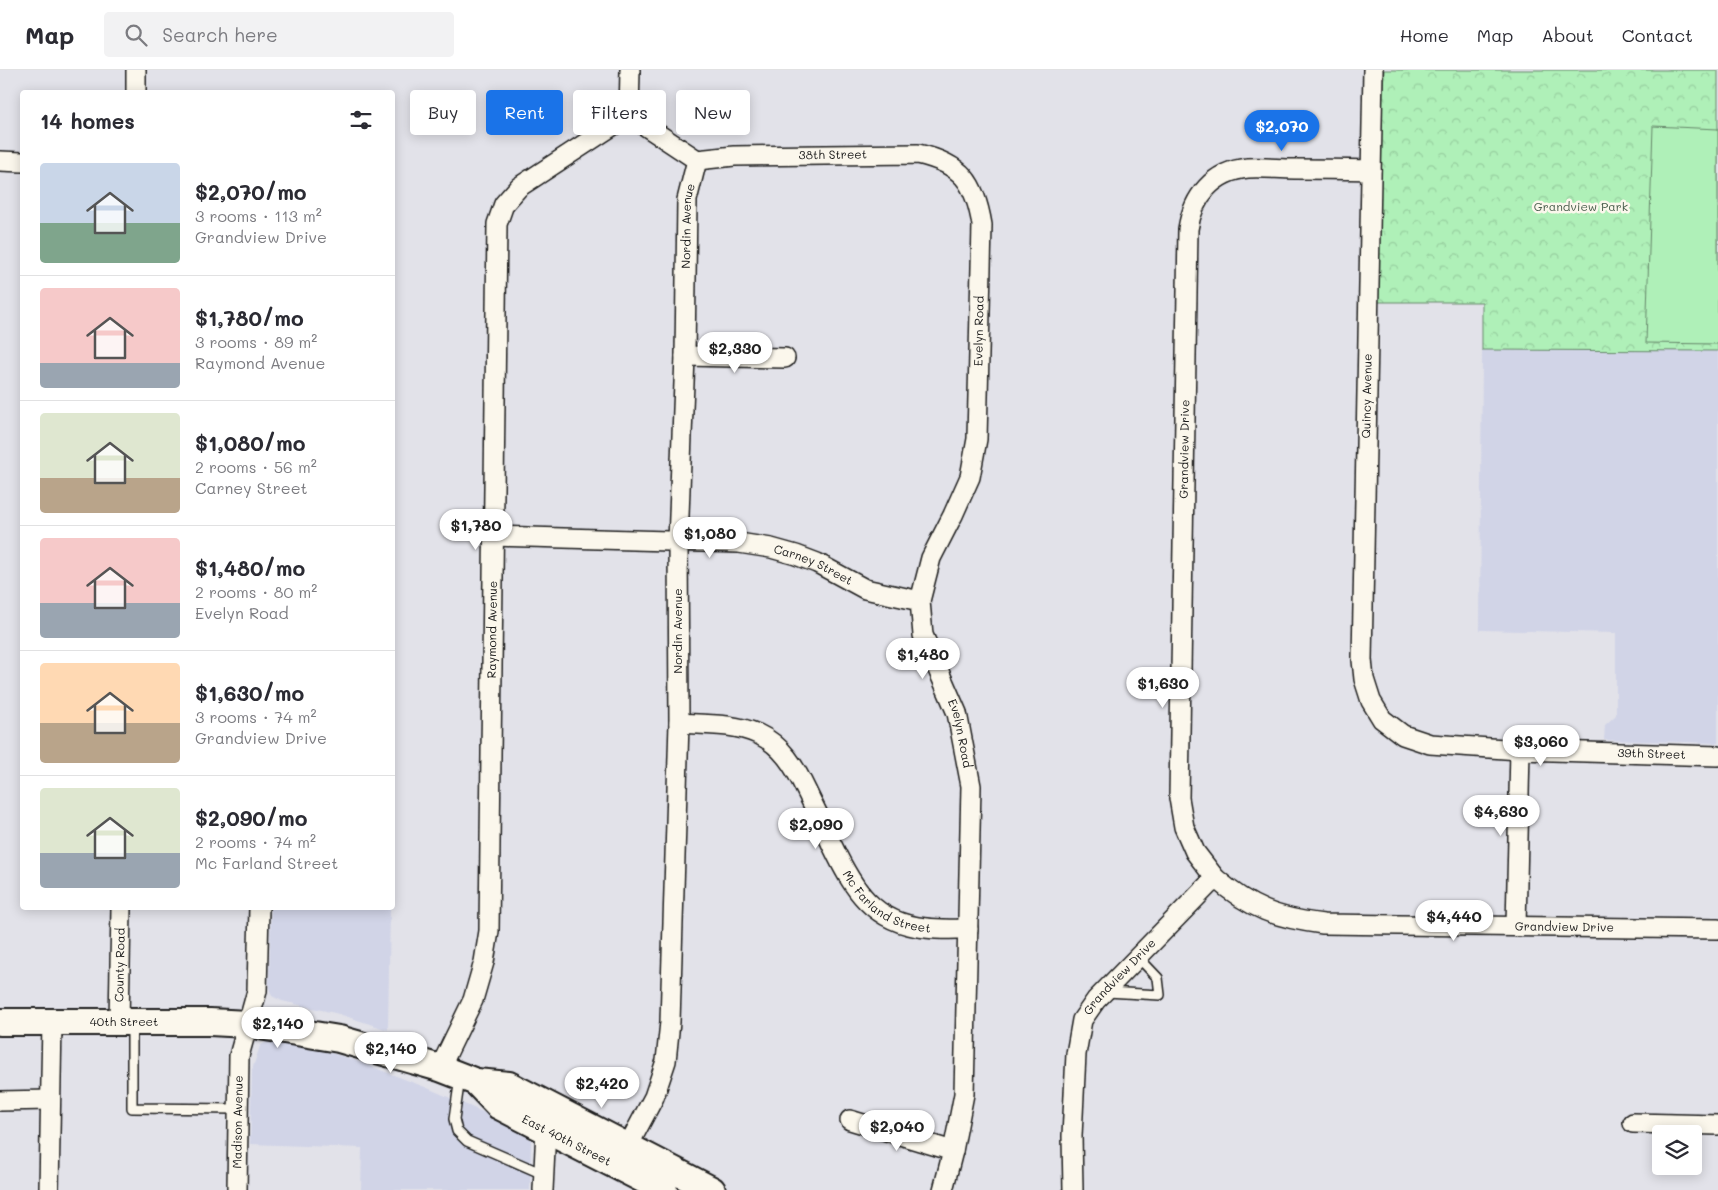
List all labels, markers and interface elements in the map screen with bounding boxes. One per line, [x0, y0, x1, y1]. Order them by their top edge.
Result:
search box [104, 12, 454, 57]
text: Map [25, 19, 74, 50]
icon: search [122, 21, 150, 49]
text: Search here [162, 22, 278, 47]
text: Home [1400, 23, 1449, 47]
text: Map [1477, 23, 1513, 47]
text: About [1541, 23, 1594, 47]
text: Contact [1622, 23, 1693, 47]
chip: Buy [410, 90, 476, 135]
chip: Rent [486, 90, 563, 135]
chip: Filters [573, 90, 666, 135]
chip: New [676, 90, 750, 135]
icon: filters [347, 106, 375, 134]
text: 14 homes [40, 107, 135, 134]
pin: $2,070 [1241, 109, 1323, 152]
text: $2,070 [1255, 115, 1309, 136]
street label: 38th Street [798, 146, 867, 162]
text: $2,070/mo [195, 178, 307, 205]
street label: Nordin Avenue [677, 182, 698, 269]
icon: home [80, 183, 140, 243]
park label: Grandview Park [1534, 198, 1628, 214]
text: 3 rooms · 113 m² [195, 205, 322, 226]
text: Grandview Drive [195, 226, 327, 247]
street label: Evelyn Road [969, 295, 987, 366]
text: $1,780/mo [195, 304, 304, 331]
icon: home [80, 308, 140, 368]
text: 3 rooms · 89 m² [195, 331, 317, 352]
pin: $2,330 [694, 332, 776, 374]
text: $2,330 [708, 337, 762, 358]
text: Raymond Avenue [195, 352, 325, 373]
street label: Quincy Avenue [1357, 353, 1375, 439]
street label: Grandview Drive [1175, 399, 1192, 499]
text: $1,080/mo [195, 429, 305, 456]
icon: home [80, 433, 140, 493]
text: 2 rooms · 56 m² [195, 456, 317, 477]
text: Carney Street [195, 477, 308, 498]
pin: $1,780 [435, 508, 517, 551]
text: $1,780 [450, 514, 502, 535]
pin: $1,080 [669, 516, 751, 559]
text: $1,080 [684, 522, 736, 543]
street label: Carney Street [772, 540, 856, 588]
text: $1,480/mo [195, 554, 305, 581]
icon: home [80, 558, 140, 618]
text: 2 rooms · 80 m² [195, 581, 317, 602]
street label: Raymond Avenue [483, 581, 500, 679]
street label: Nordin Avenue [669, 588, 685, 674]
text: Evelyn Road [195, 602, 289, 623]
pin: $1,480 [882, 638, 964, 680]
text: $1,480 [897, 643, 949, 664]
pin: $1,630 [1122, 666, 1204, 709]
text: $1,630 [1137, 672, 1189, 693]
text: $1,630/mo [195, 679, 304, 706]
icon: home [80, 683, 140, 743]
street label: Evelyn Road [945, 696, 976, 769]
text: 3 rooms · 74 m² [195, 706, 316, 727]
pin: $3,060 [1500, 724, 1582, 767]
text: Grandview Drive [195, 727, 327, 748]
text: $3,060 [1514, 730, 1568, 751]
street label: 39th Street [1617, 744, 1686, 762]
pin: $4,630 [1460, 794, 1542, 837]
text: $4,630 [1474, 800, 1528, 821]
text: $2,090/mo [195, 804, 307, 831]
icon: home [80, 808, 140, 868]
pin: $2,090 [775, 808, 857, 850]
text: $2,090 [789, 813, 843, 834]
text: 2 rooms · 74 m² [195, 831, 316, 852]
text: Mc Farland Street [195, 852, 338, 873]
street label: Mc Farland Street [840, 867, 932, 936]
pin: $4,440 [1413, 900, 1495, 942]
text: $4,440 [1426, 905, 1482, 926]
street label: Grandview Drive [1515, 917, 1614, 935]
street label: County Road [110, 927, 128, 1002]
street label: Grandview Drive [1079, 935, 1159, 1018]
pin: $2,140 [237, 1006, 319, 1049]
text: $2,140 [252, 1012, 304, 1033]
street label: 40th Street [90, 1013, 158, 1029]
pin: $2,140 [350, 1032, 432, 1074]
text: $2,140 [365, 1037, 417, 1058]
pin: $2,420 [561, 1066, 643, 1109]
text: $2,420 [575, 1072, 629, 1093]
street label: Madison Avenue [228, 1075, 246, 1169]
street label: East 40th Street [520, 1110, 614, 1169]
pin: $2,040 [856, 1110, 938, 1152]
text: $2,040 [870, 1115, 924, 1136]
map controls [1652, 1125, 1702, 1175]
button: layers [1652, 1125, 1702, 1175]

